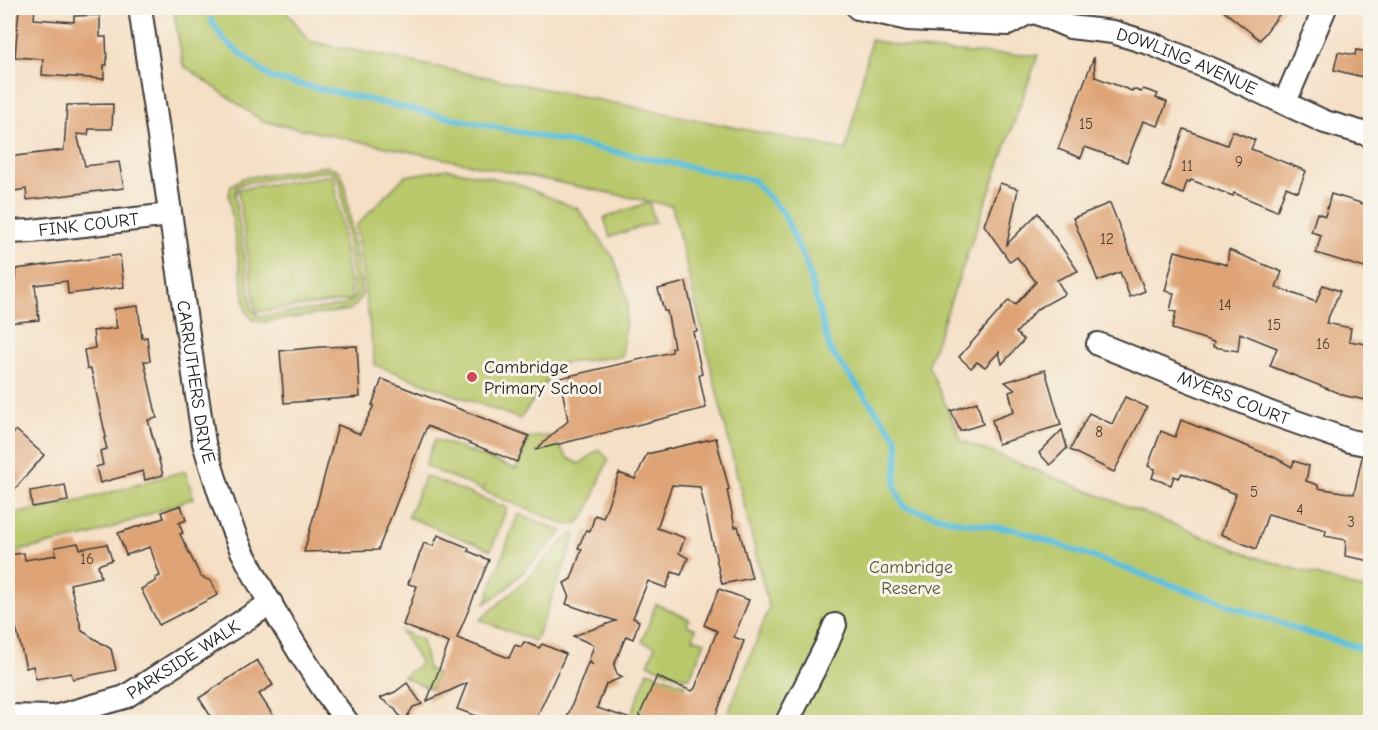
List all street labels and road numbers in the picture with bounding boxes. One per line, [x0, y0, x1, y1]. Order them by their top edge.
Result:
street label: DOWLING AVENUE [1114, 24, 1261, 100]
street label: FINK COURT [37, 209, 140, 241]
street label: CARRUTHERS DRIVE [172, 299, 220, 466]
street label: MYERS COURT [1174, 367, 1293, 430]
street label: PARKSIDE WALK [123, 616, 244, 704]

